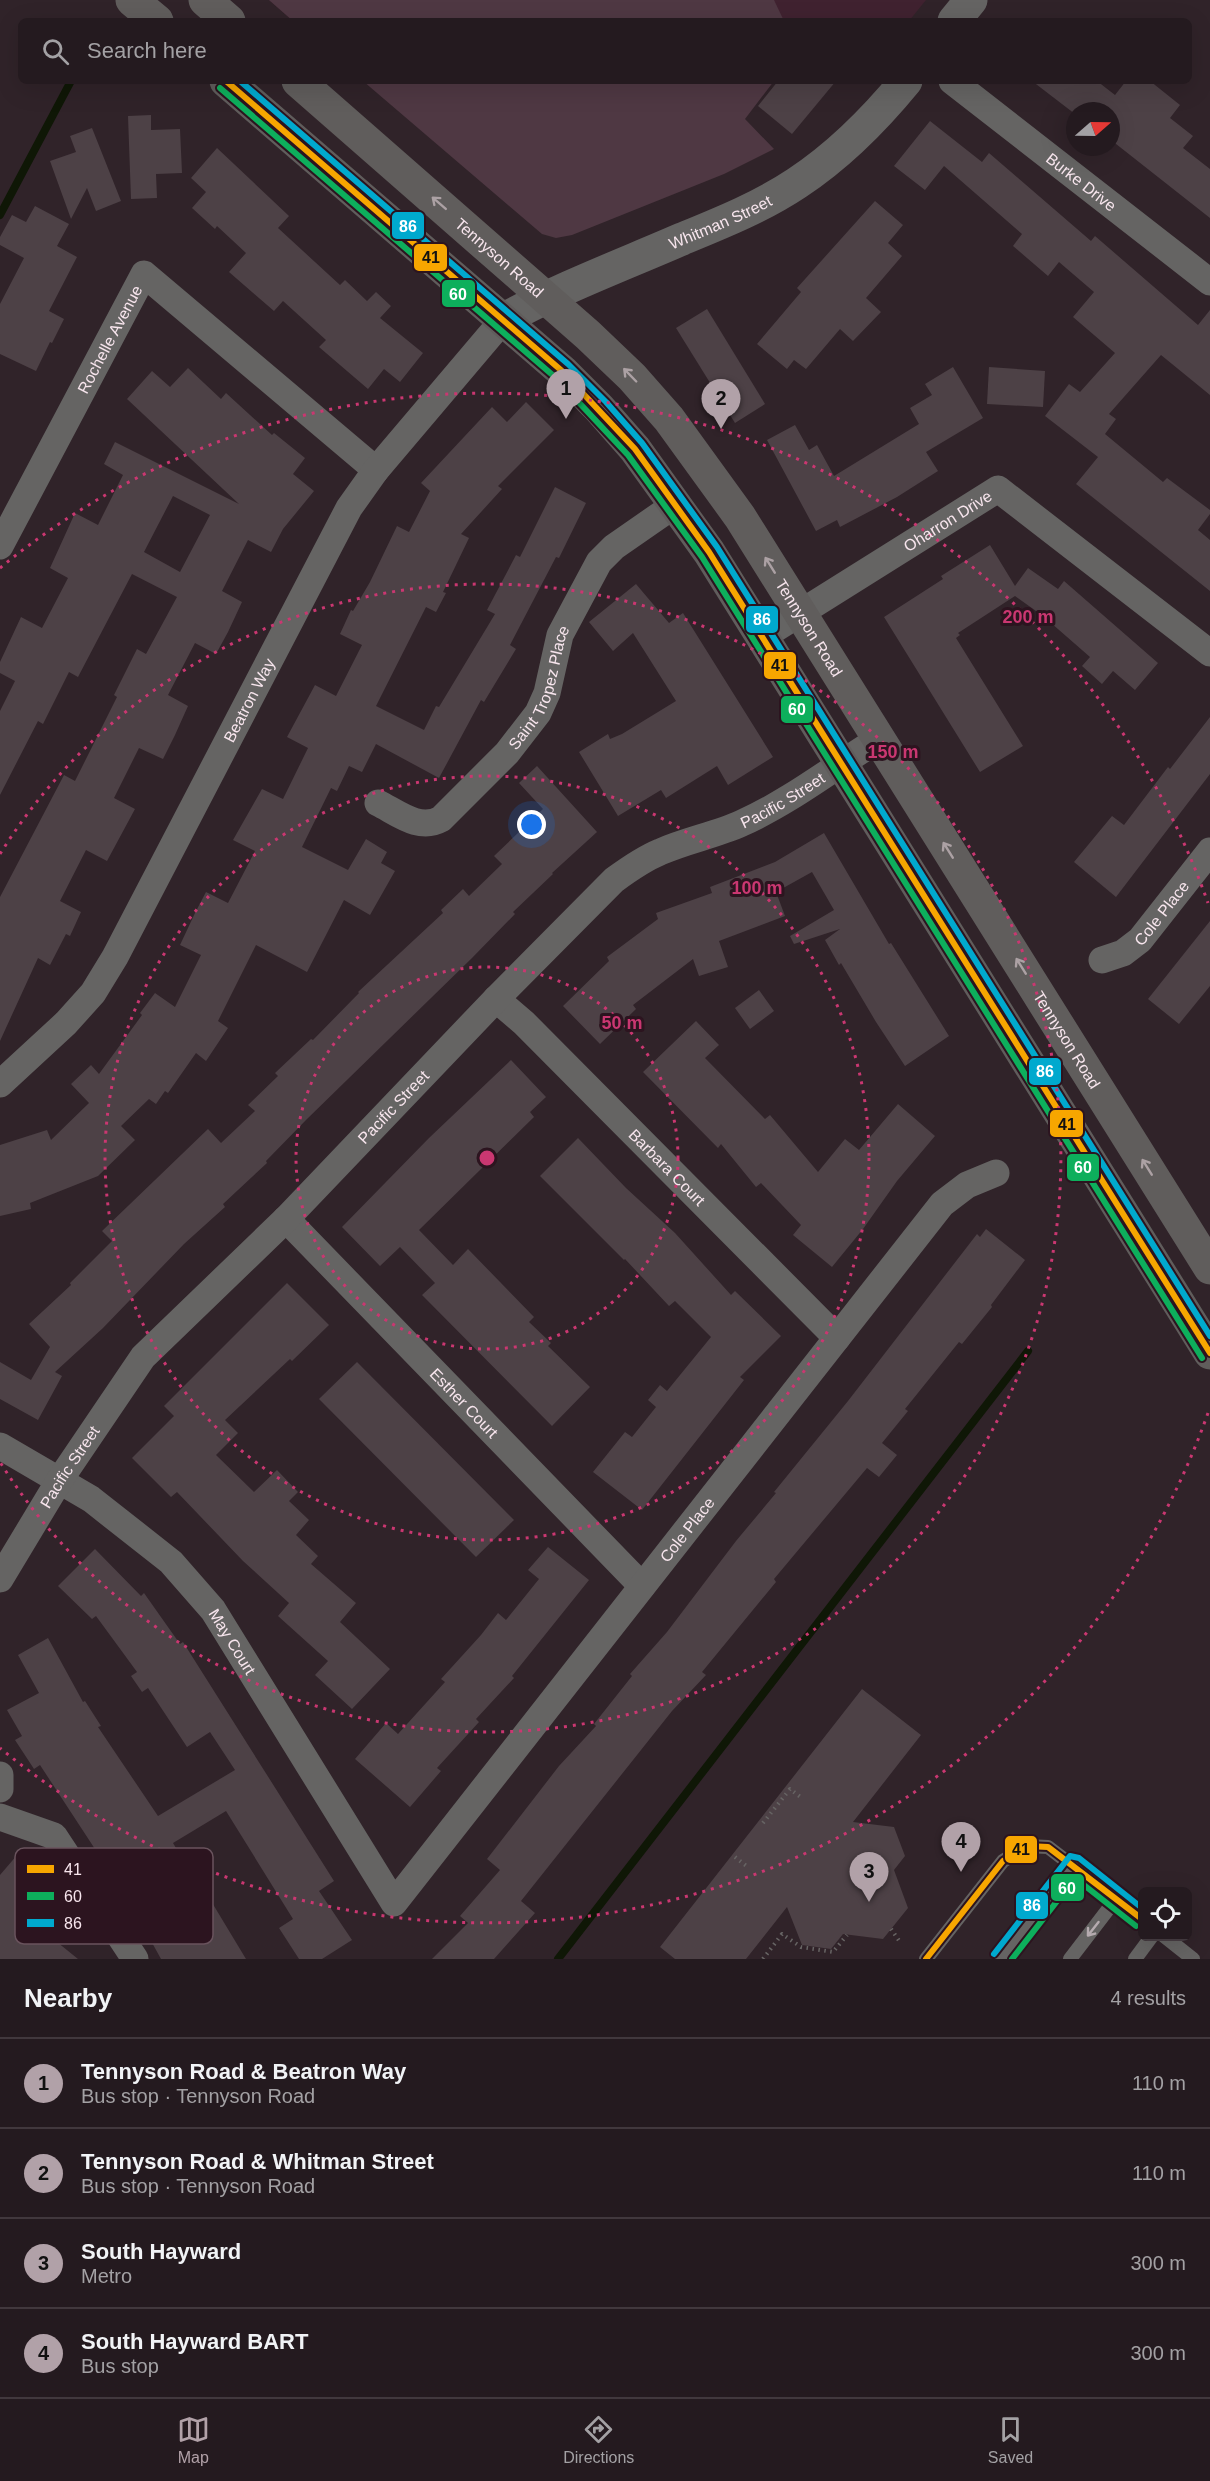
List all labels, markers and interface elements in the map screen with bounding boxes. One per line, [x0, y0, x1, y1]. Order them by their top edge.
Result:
search box [18, 18, 1192, 84]
icon: search [39, 35, 72, 68]
text: Search here [87, 38, 207, 63]
north arrow [1066, 102, 1120, 156]
street label: Burke Drive [1043, 150, 1119, 215]
street label: Whitman Street [667, 192, 775, 253]
one-way arrow [431, 196, 446, 210]
line badge: 86 [391, 211, 425, 240]
street label: Tennyson Road [452, 215, 547, 301]
text: 86 [399, 218, 417, 235]
line badge: 41 [413, 243, 448, 272]
text: 41 [422, 249, 440, 266]
line badge: 60 [441, 279, 476, 308]
street label: Rochelle Avenue [74, 282, 146, 396]
text: 60 [449, 286, 467, 303]
one-way arrow [623, 368, 637, 383]
pin: 1 [546, 370, 586, 419]
pin: 2 [702, 380, 740, 429]
street label: Oharron Drive [901, 487, 995, 555]
one-way arrow [763, 557, 775, 574]
street label: Tennyson Road [772, 576, 846, 680]
line badge: 86 [745, 605, 779, 634]
text: 200 m [1002, 607, 1054, 627]
text: 86 [753, 611, 771, 628]
street label: Saint Tropez Place [505, 623, 573, 753]
line badge: 41 [763, 651, 797, 680]
street label: Beatron Way [220, 656, 278, 745]
text: 41 [771, 657, 789, 674]
line badge: 60 [780, 695, 814, 724]
text: 60 [788, 701, 806, 718]
text: 150 m [867, 742, 919, 762]
street label: Pacific Street [738, 769, 828, 832]
your location [517, 810, 546, 839]
one-way arrow [942, 842, 954, 859]
street label: Cole Place [1131, 877, 1192, 949]
text: 100 m [731, 878, 783, 898]
one-way arrow [1015, 958, 1027, 975]
street label: Tennyson Road [1030, 988, 1103, 1092]
text: 50 m [601, 1013, 643, 1033]
line badge: 86 [1028, 1057, 1062, 1086]
text: 86 [1036, 1063, 1054, 1080]
street label: Pacific Street [355, 1067, 433, 1147]
line badge: 41 [1049, 1109, 1084, 1138]
text: 41 [1058, 1116, 1076, 1133]
street label: Barbara Court [625, 1126, 709, 1209]
centre of rings [477, 1148, 497, 1168]
line badge: 60 [1066, 1153, 1100, 1182]
text: 60 [1074, 1159, 1092, 1176]
one-way arrow [1140, 1159, 1152, 1176]
street label: Esther Court [426, 1365, 502, 1442]
street label: Pacific Street [37, 1422, 103, 1511]
street label: Cole Place [657, 1494, 718, 1565]
street label: May Court [205, 1606, 259, 1678]
pin: 4 [942, 1822, 980, 1872]
line badge: 41 [1004, 1835, 1038, 1864]
text: 41 [1012, 1841, 1030, 1858]
legend [15, 1848, 213, 1944]
pin: 3 [850, 1852, 888, 1902]
text: 41 [64, 1861, 82, 1878]
line badge: 60 [1050, 1873, 1085, 1902]
text: 60 [1058, 1880, 1076, 1897]
map controls [1138, 1887, 1192, 1941]
button: locate [1138, 1887, 1192, 1941]
text: 60 [64, 1888, 82, 1905]
line badge: 86 [1015, 1891, 1049, 1920]
text: 86 [1023, 1897, 1041, 1914]
text: 86 [64, 1915, 82, 1932]
one-way arrow [1086, 1921, 1099, 1937]
text: Nearby [24, 1983, 112, 2013]
text: 4 results [1110, 1987, 1186, 2009]
text: Tennyson Road & Beatron Way [81, 2059, 406, 2084]
text: 1 [38, 2072, 49, 2094]
text: 110 m [1132, 2072, 1186, 2094]
text: Bus stop · Tennyson Road [81, 2085, 315, 2107]
text: Tennyson Road & Whitman Street [81, 2149, 434, 2174]
text: 2 [38, 2162, 49, 2184]
text: 110 m [1132, 2162, 1186, 2184]
text: Bus stop · Tennyson Road [81, 2175, 315, 2197]
text: South Hayward [81, 2239, 241, 2264]
text: 3 [38, 2252, 49, 2274]
text: 300 m [1130, 2252, 1186, 2274]
text: Metro [81, 2265, 132, 2287]
text: South Hayward BART [81, 2329, 308, 2354]
text: 4 [38, 2342, 49, 2364]
text: 300 m [1130, 2342, 1186, 2364]
text: Bus stop [81, 2355, 159, 2377]
tab: Map [177, 2413, 210, 2467]
tab: Directions [563, 2413, 634, 2467]
tab: Saved [988, 2413, 1033, 2467]

